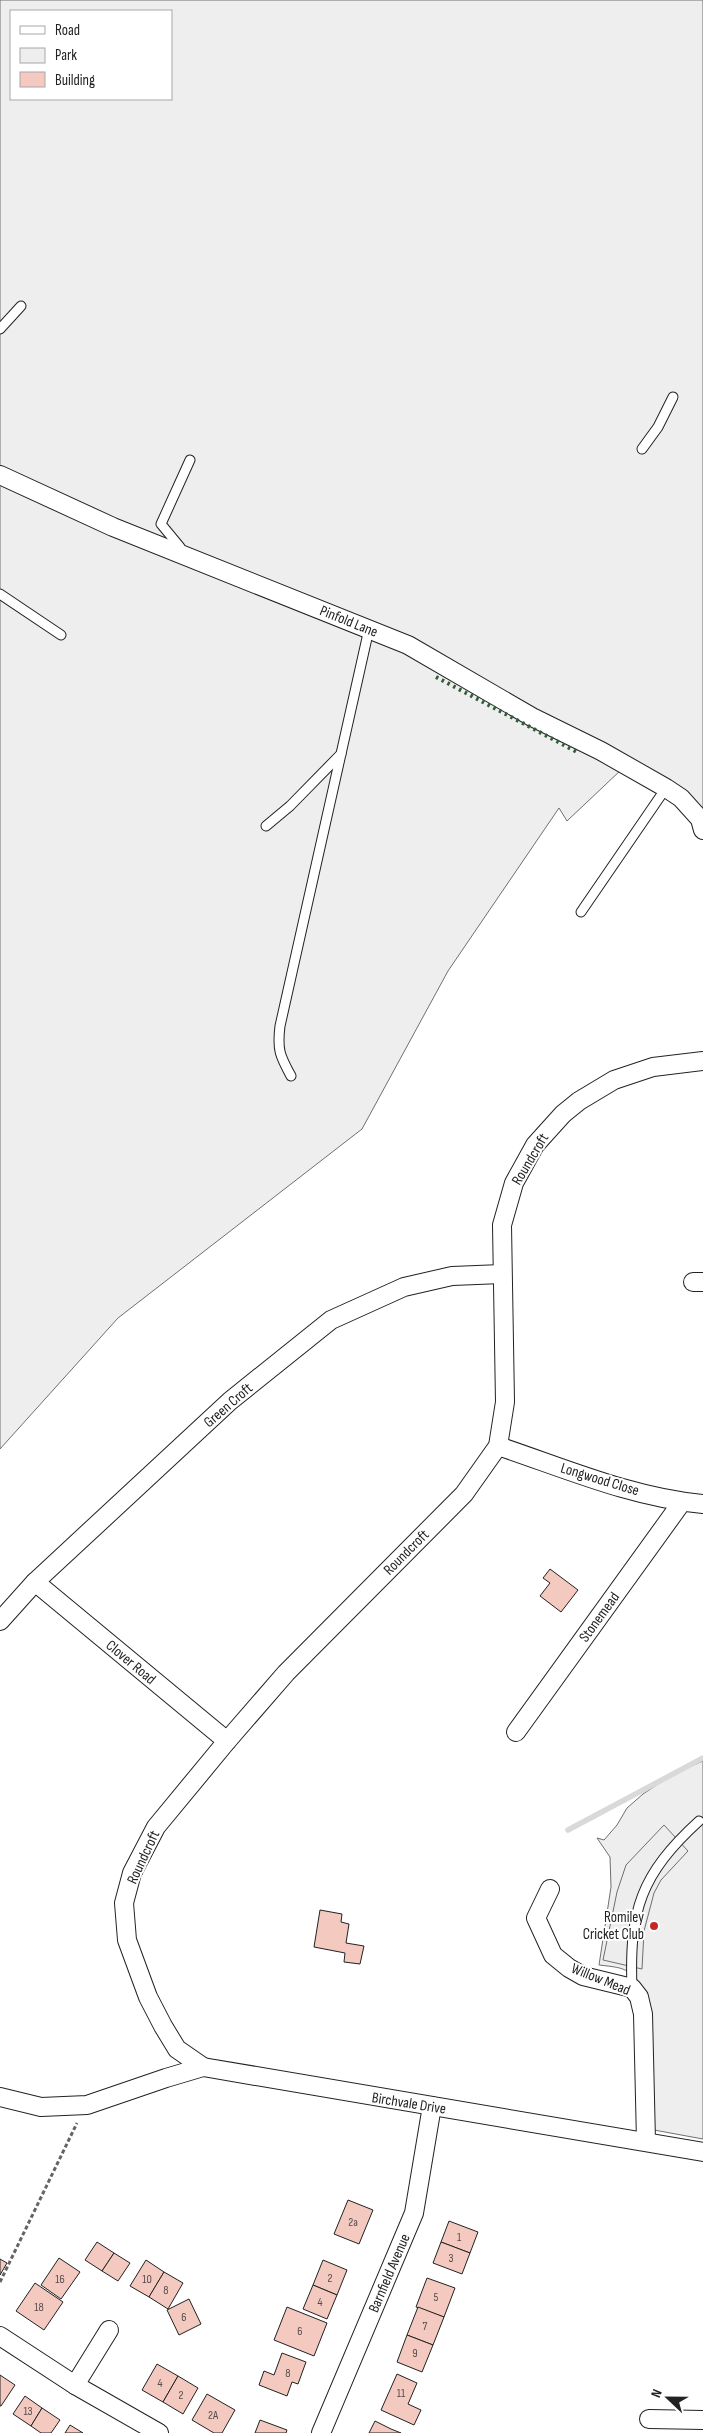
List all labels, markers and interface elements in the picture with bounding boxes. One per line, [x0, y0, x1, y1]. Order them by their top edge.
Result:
legend [10, 10, 172, 100]
text: Road [55, 21, 80, 40]
text: Park [55, 46, 77, 65]
text: Building [55, 71, 95, 90]
street label: Pinfold Lane [317, 601, 381, 642]
street label: Roundcroft [508, 1130, 553, 1189]
street label: Green Croft [200, 1379, 257, 1432]
street label: Longwood Close [558, 1459, 641, 1500]
street label: Roundcroft [379, 1525, 434, 1579]
street label: Stonemead [575, 1589, 624, 1646]
street label: Clover Road [102, 1636, 160, 1689]
street label: Roundcroft [123, 1827, 164, 1887]
place label: Romiley Cricket Club [583, 1908, 644, 1944]
marker: Romiley Cricket Club [648, 1920, 660, 1932]
street label: Willow Mead [568, 1959, 633, 2000]
street label: Birchvale Drive [371, 2088, 447, 2119]
house number: 2a [348, 2215, 358, 2230]
house number: 1 [457, 2230, 462, 2245]
street label: Barnfield Avenue [364, 2231, 415, 2316]
house number: 3 [448, 2251, 454, 2266]
house number: 2 [328, 2271, 333, 2286]
house number: 16 [55, 2272, 65, 2287]
house number: 10 [142, 2272, 152, 2287]
house number: 8 [163, 2283, 169, 2298]
house number: 5 [434, 2290, 439, 2305]
house number: 4 [317, 2295, 323, 2310]
house number: 18 [34, 2300, 44, 2315]
house number: 6 [181, 2310, 187, 2325]
house number: 7 [423, 2319, 428, 2334]
house number: 6 [297, 2324, 303, 2339]
house number: 9 [412, 2346, 418, 2361]
house number: 8 [285, 2366, 291, 2381]
north arrow [643, 2373, 693, 2423]
house number: 4 [157, 2376, 163, 2391]
house number: 11 [397, 2386, 406, 2401]
text: N [647, 2387, 666, 2400]
house number: 2 [179, 2388, 184, 2403]
house number: 13 [23, 2404, 33, 2419]
house number: 2A [208, 2408, 219, 2423]

